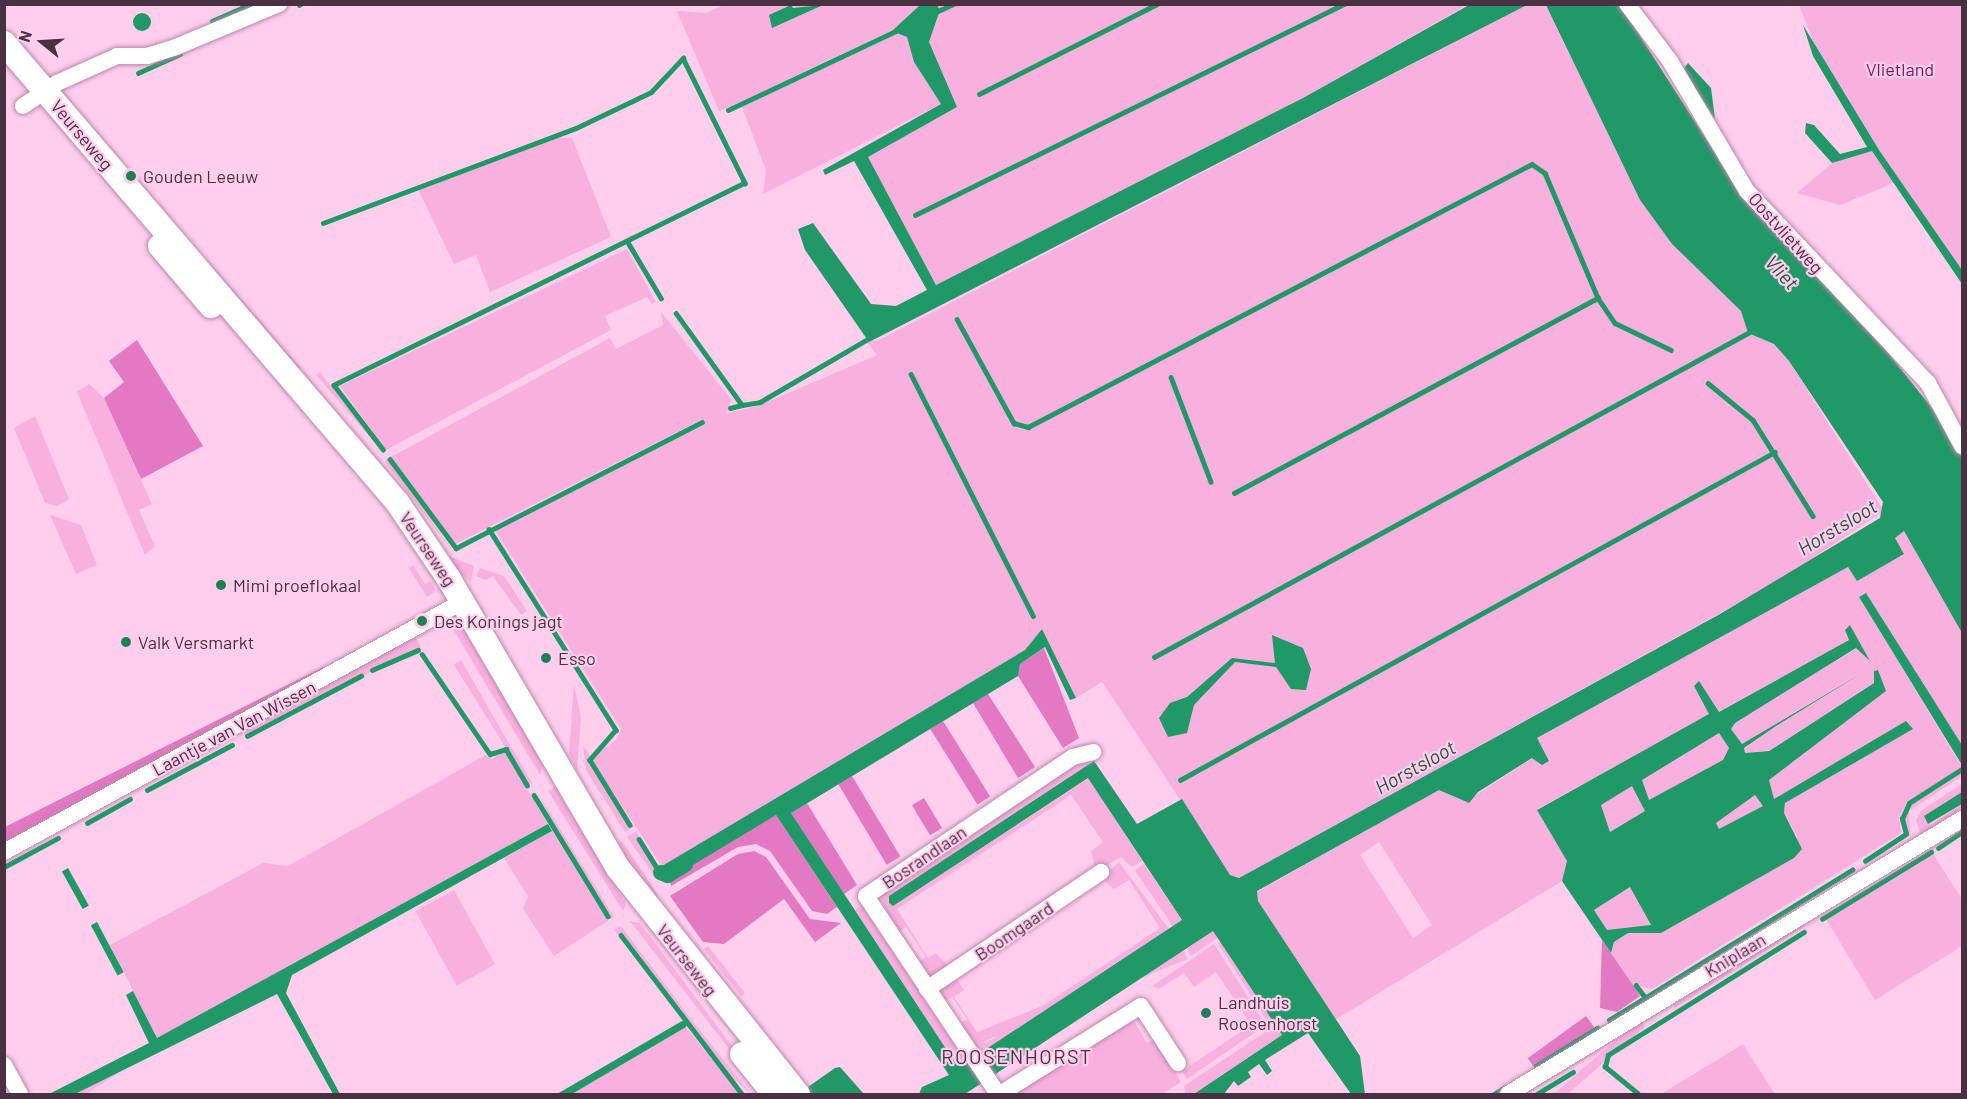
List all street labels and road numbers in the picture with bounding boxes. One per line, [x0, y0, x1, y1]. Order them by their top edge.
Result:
street label: Veurseweg [46, 95, 118, 175]
street label: Oostvlietweg [1744, 188, 1828, 278]
street label: Veurseweg [395, 508, 461, 590]
street label: Laantje van Van Wissen [148, 676, 320, 780]
street label: Bosrandlaan [878, 821, 970, 893]
street label: Boomgaard [971, 897, 1057, 965]
street label: Veurseweg [652, 920, 722, 1000]
street label: Kniplaan [1701, 928, 1769, 982]

